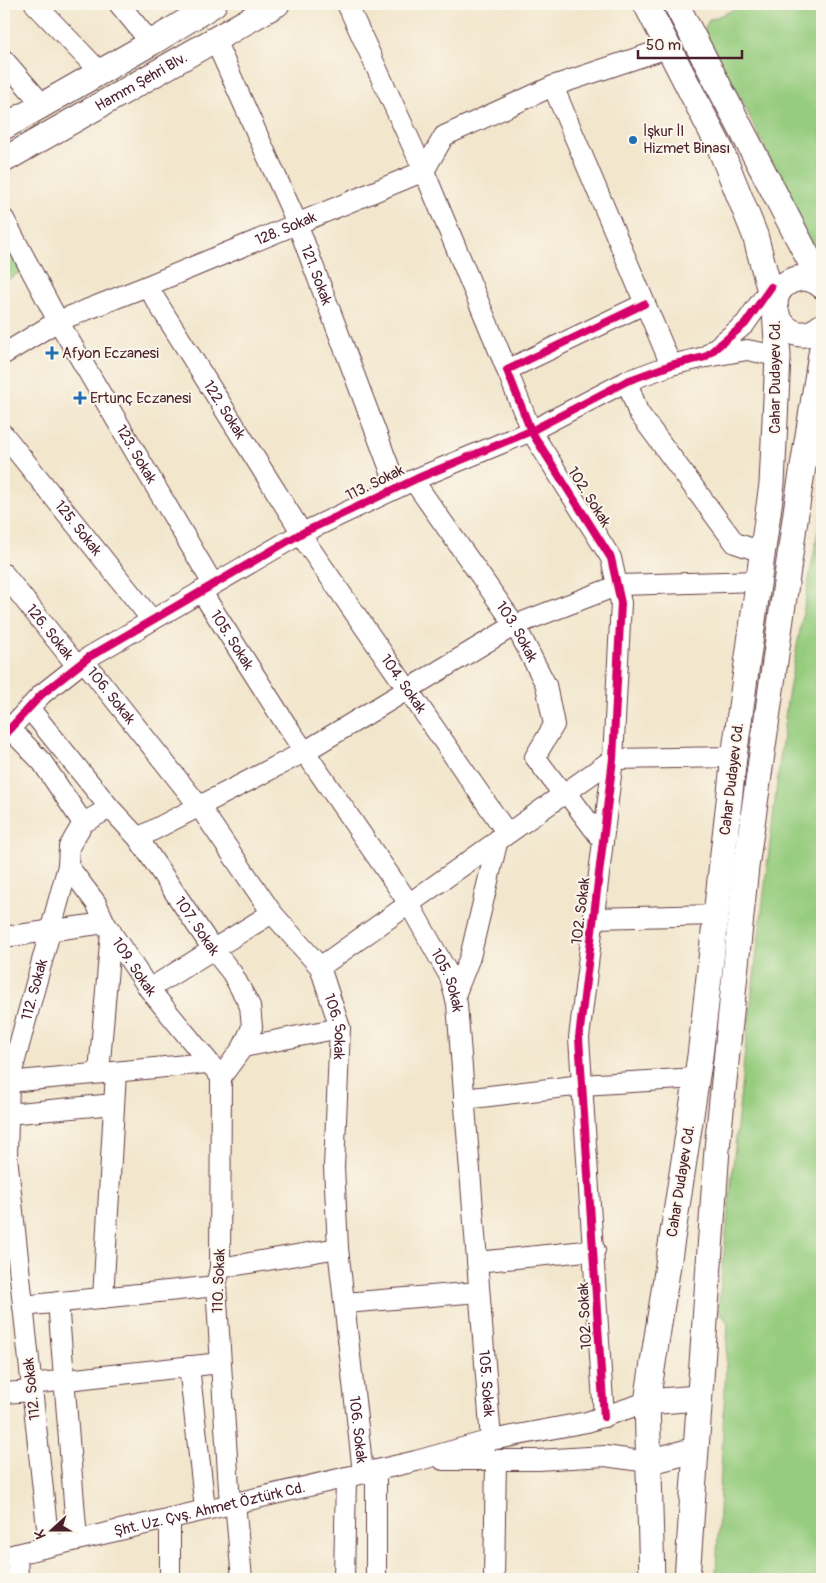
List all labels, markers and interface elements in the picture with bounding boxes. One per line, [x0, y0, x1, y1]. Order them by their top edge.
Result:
scale bar [638, 28, 742, 60]
text: 50 m [646, 36, 681, 55]
street label: Hamm Şehri Blv. [92, 48, 191, 115]
place label: İşkur İl Hizmet Binası [643, 122, 730, 158]
marker: İşkur İl Hizmet Binası [627, 134, 639, 146]
street label: 128. Sokak [252, 207, 320, 250]
street label: 121. Sokak [297, 242, 337, 308]
street label: Cahar Dudayev Cd. [766, 320, 785, 434]
place label: Afyon Eczanesi [62, 344, 159, 363]
marker: Afyon Eczanesi [46, 347, 58, 359]
street label: 122. Sokak [199, 377, 250, 443]
place label: Ertunç Eczanesi [90, 389, 192, 408]
marker: Ertunç Eczanesi [74, 392, 86, 404]
street label: 123. Sokak [112, 421, 162, 488]
street label: 113. Sokak [343, 460, 408, 505]
street label: 102. Sokak [563, 463, 615, 531]
street label: 125. Sokak [51, 496, 107, 560]
street label: 103. Sokak [492, 597, 542, 666]
street label: 126. Sokak [22, 600, 78, 664]
street label: 105. Sokak [206, 606, 259, 674]
street label: 104. Sokak [377, 650, 431, 717]
street label: 106. Sokak [83, 663, 140, 728]
street label: Cahar Dudayev Cd. [716, 722, 748, 836]
street label: 102. Sokak [567, 876, 595, 946]
street label: 107. Sokak [171, 893, 224, 960]
street label: 109. Sokak [108, 934, 161, 1001]
street label: 105. Sokak [426, 945, 467, 1014]
street label: 112. Sokak [17, 956, 52, 1023]
street label: 106. Sokak [320, 991, 350, 1061]
street label: Cahar Dudayev Cd. [663, 1124, 699, 1238]
street label: 110. Sokak [208, 1248, 230, 1314]
street label: 102. Sokak [574, 1281, 596, 1350]
street label: 105. Sokak [475, 1349, 499, 1418]
street label: 112. Sokak [19, 1356, 45, 1421]
street label: 106. Sokak [345, 1395, 371, 1465]
street label: Şht. Uz. Çvş. Ahmet Öztürk Cd. [112, 1478, 307, 1541]
north arrow [28, 1506, 78, 1556]
text: K [31, 1527, 50, 1541]

